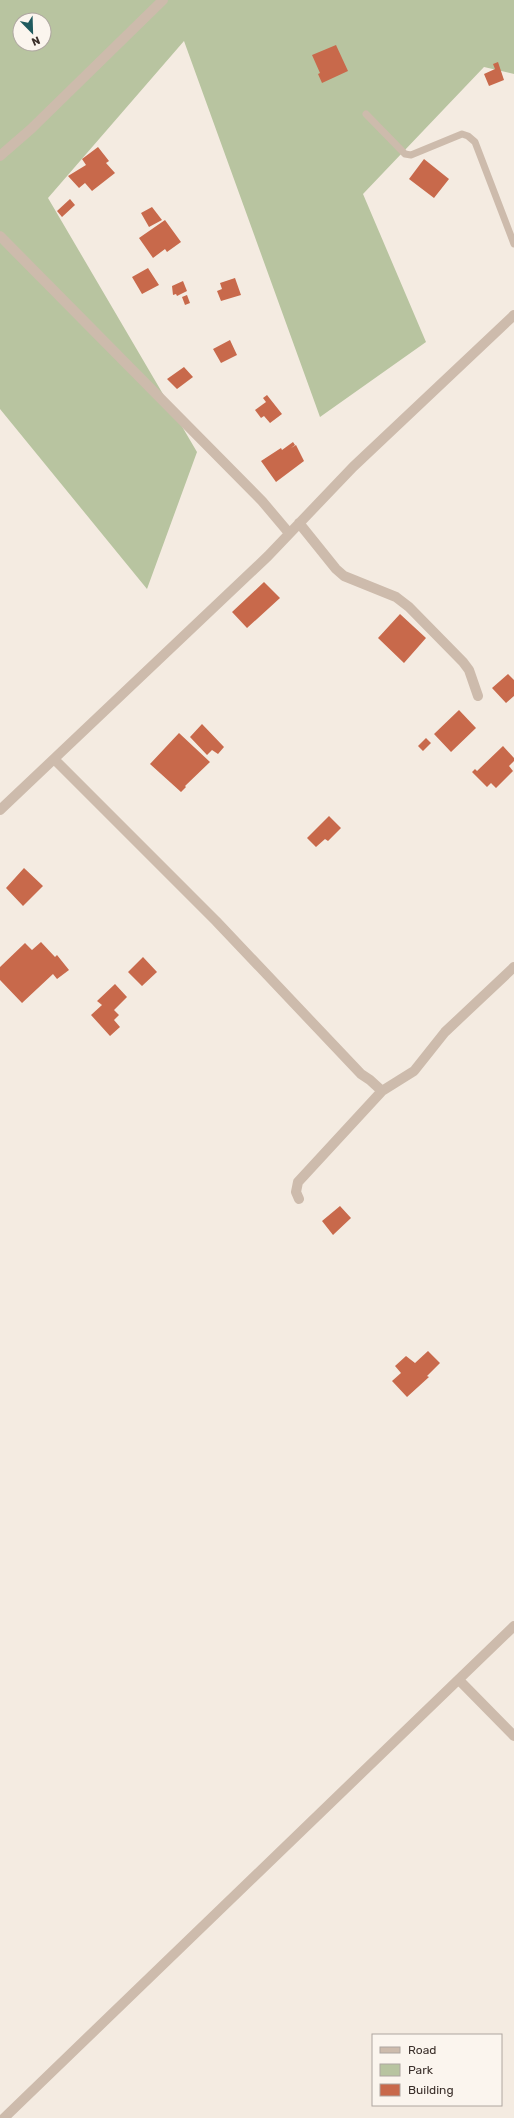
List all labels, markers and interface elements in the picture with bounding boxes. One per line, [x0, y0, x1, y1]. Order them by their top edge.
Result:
north arrow [12, 12, 52, 52]
text: N [29, 33, 42, 48]
legend [372, 2034, 502, 2106]
text: Road [408, 2043, 436, 2057]
text: Park [408, 2063, 434, 2077]
text: Building [408, 2083, 454, 2097]

